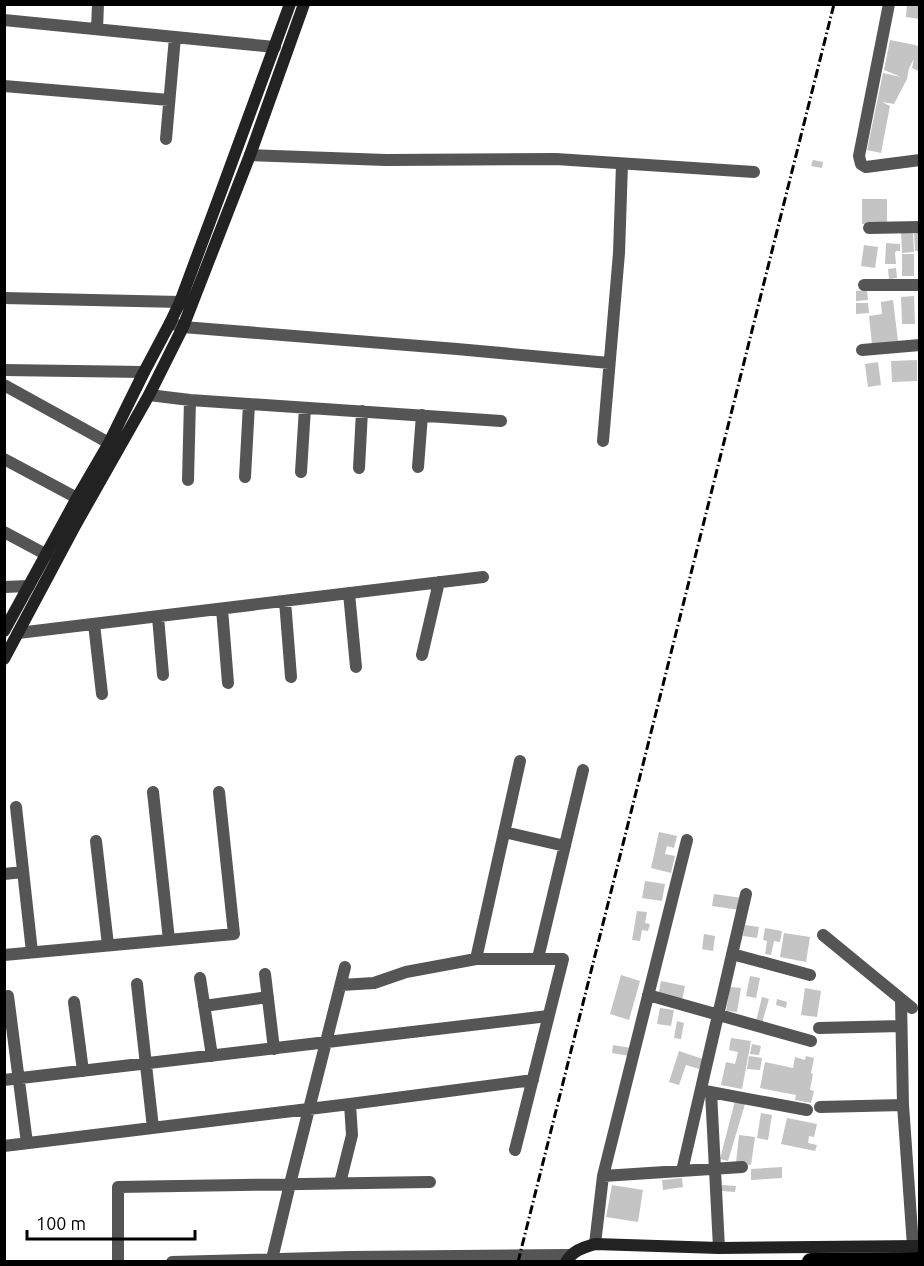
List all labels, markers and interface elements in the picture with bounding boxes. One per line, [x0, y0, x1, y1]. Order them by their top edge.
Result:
scale bar [27, 1203, 195, 1241]
text: 100 m [36, 1213, 86, 1233]

